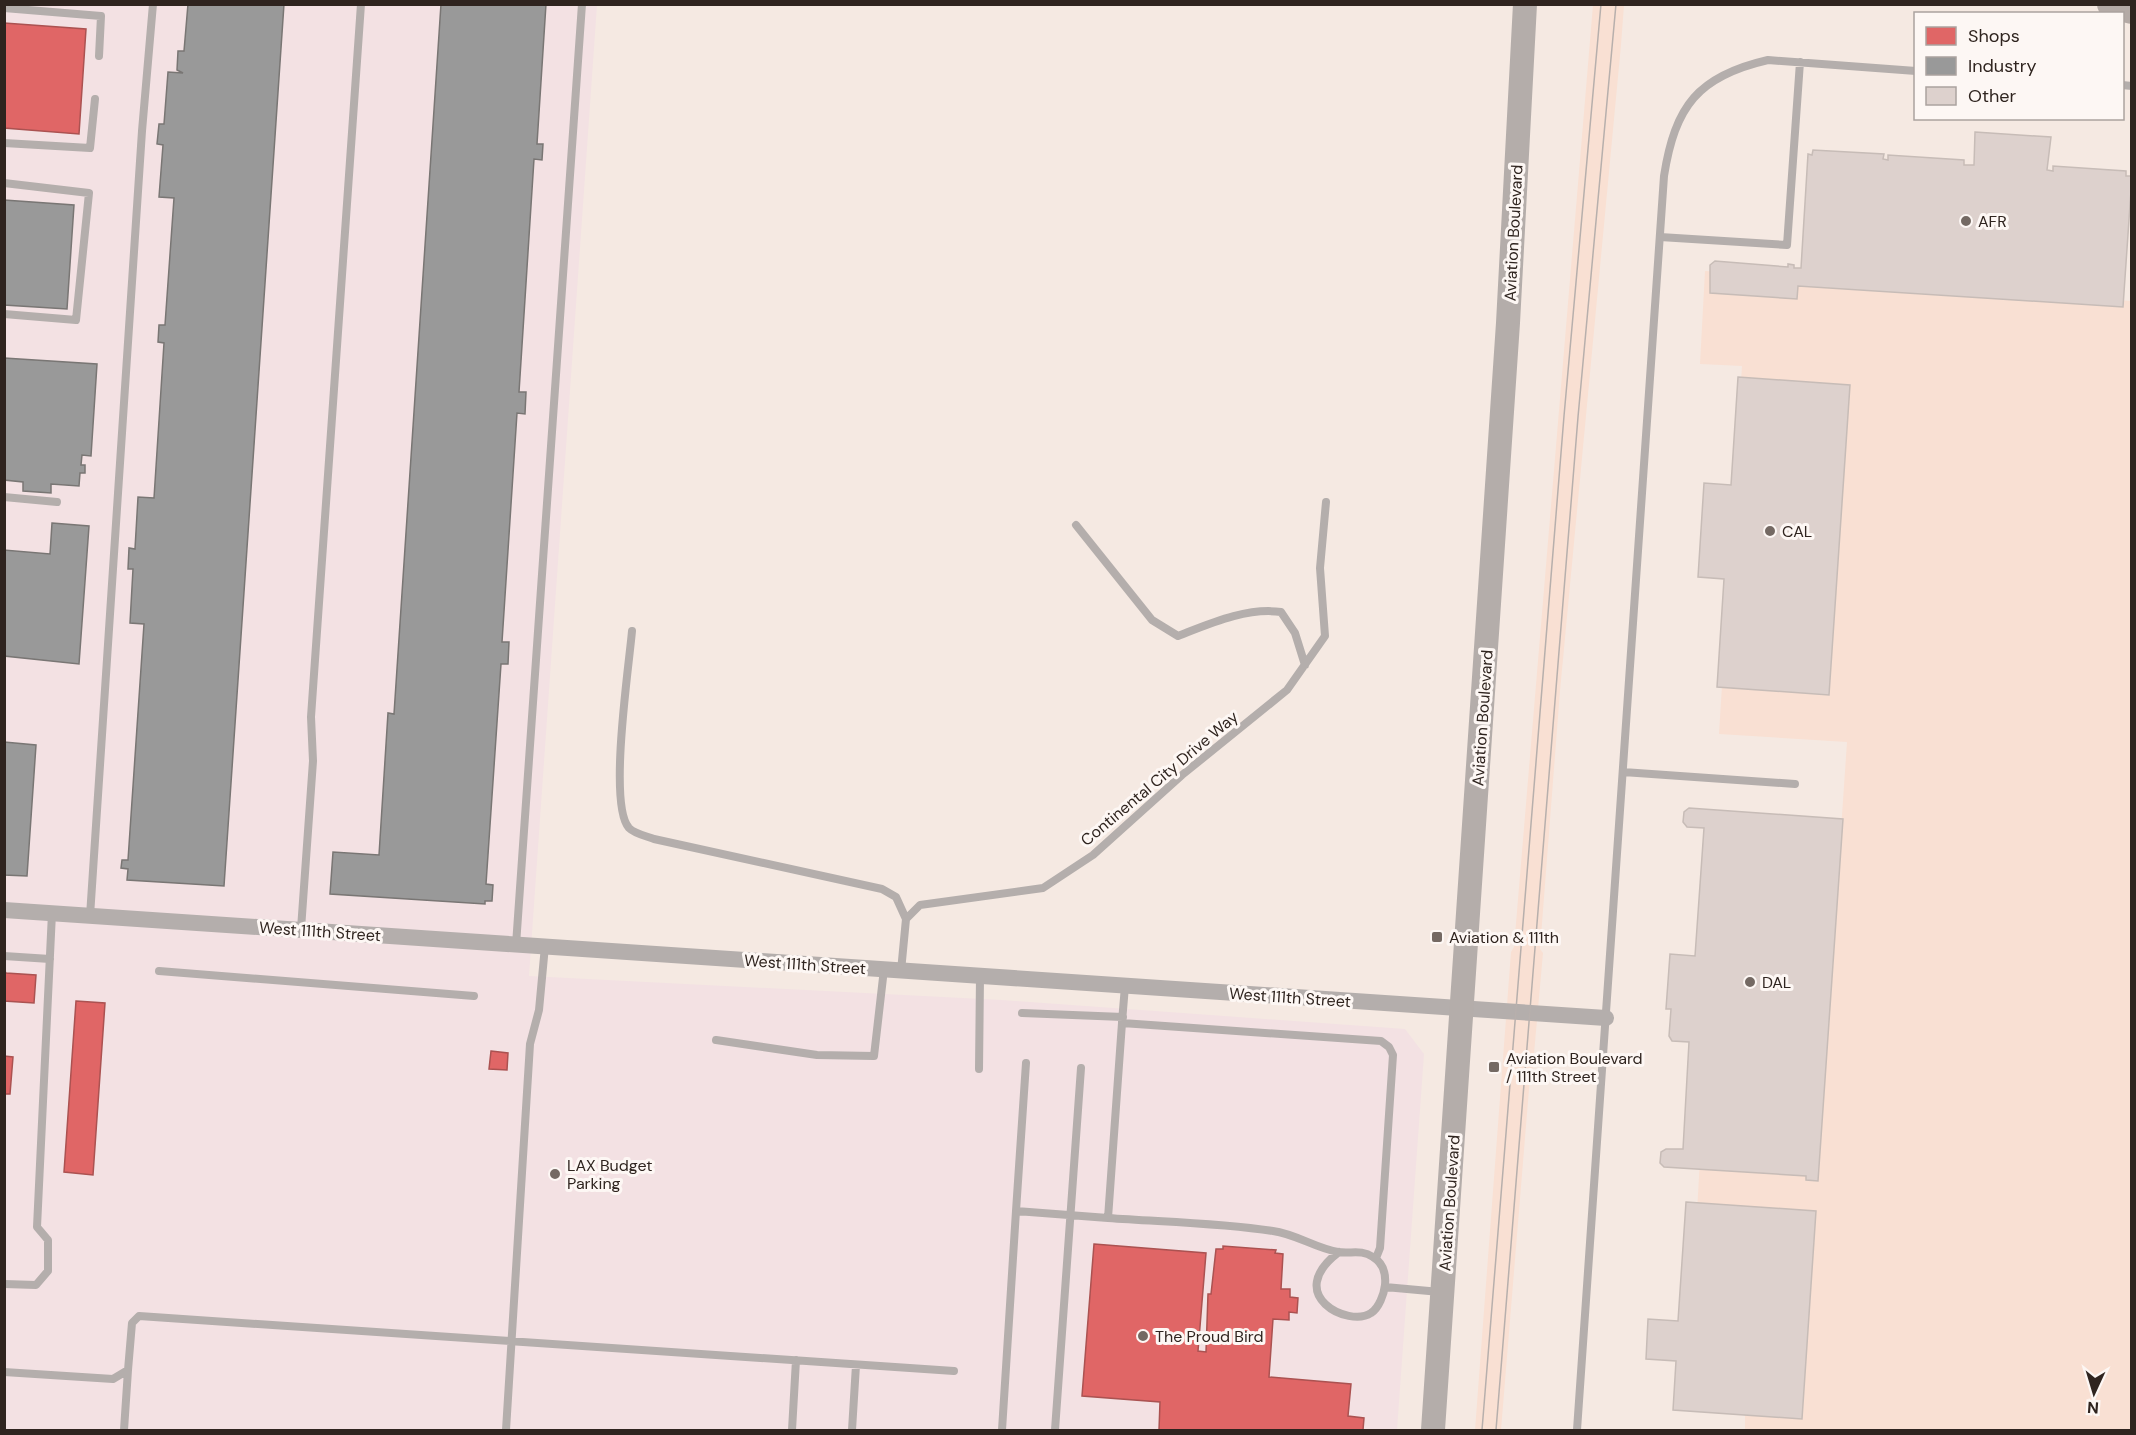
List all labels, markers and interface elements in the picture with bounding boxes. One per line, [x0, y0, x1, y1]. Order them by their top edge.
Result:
legend [1914, 12, 2124, 120]
text: Shops [1968, 24, 2020, 48]
text: Industry [1968, 54, 2037, 78]
text: Other [1968, 84, 2017, 108]
street label: Aviation Boulevard [1499, 164, 1528, 302]
place label: AFR [1978, 211, 2007, 232]
marker: AFR [1959, 214, 1973, 228]
place label: CAL [1782, 521, 1812, 542]
marker: CAL [1763, 524, 1777, 538]
street label: Aviation Boulevard [1467, 649, 1498, 787]
street label: Continental City Drive Way [1076, 706, 1243, 851]
street label: West 111th Street [258, 917, 382, 946]
place label: Aviation & 111th [1449, 927, 1559, 948]
marker: Aviation & 111th [1430, 930, 1444, 944]
street label: West 111th Street [743, 950, 867, 979]
place label: DAL [1762, 972, 1791, 993]
marker: DAL [1743, 975, 1757, 989]
street label: West 111th Street [1228, 983, 1352, 1012]
place label: Aviation Boulevard / 111th Street [1506, 1048, 1643, 1087]
marker: Aviation Boulevard / 111th Street [1487, 1060, 1501, 1074]
street label: Aviation Boulevard [1434, 1134, 1465, 1272]
place label: LAX Budget Parking [567, 1155, 653, 1194]
marker: LAX Budget Parking [548, 1167, 562, 1181]
place label: The Proud Bird [1155, 1326, 1264, 1347]
marker: The Proud Bird [1136, 1329, 1150, 1343]
north arrow [2064, 1363, 2124, 1423]
text: N [2086, 1397, 2100, 1418]

